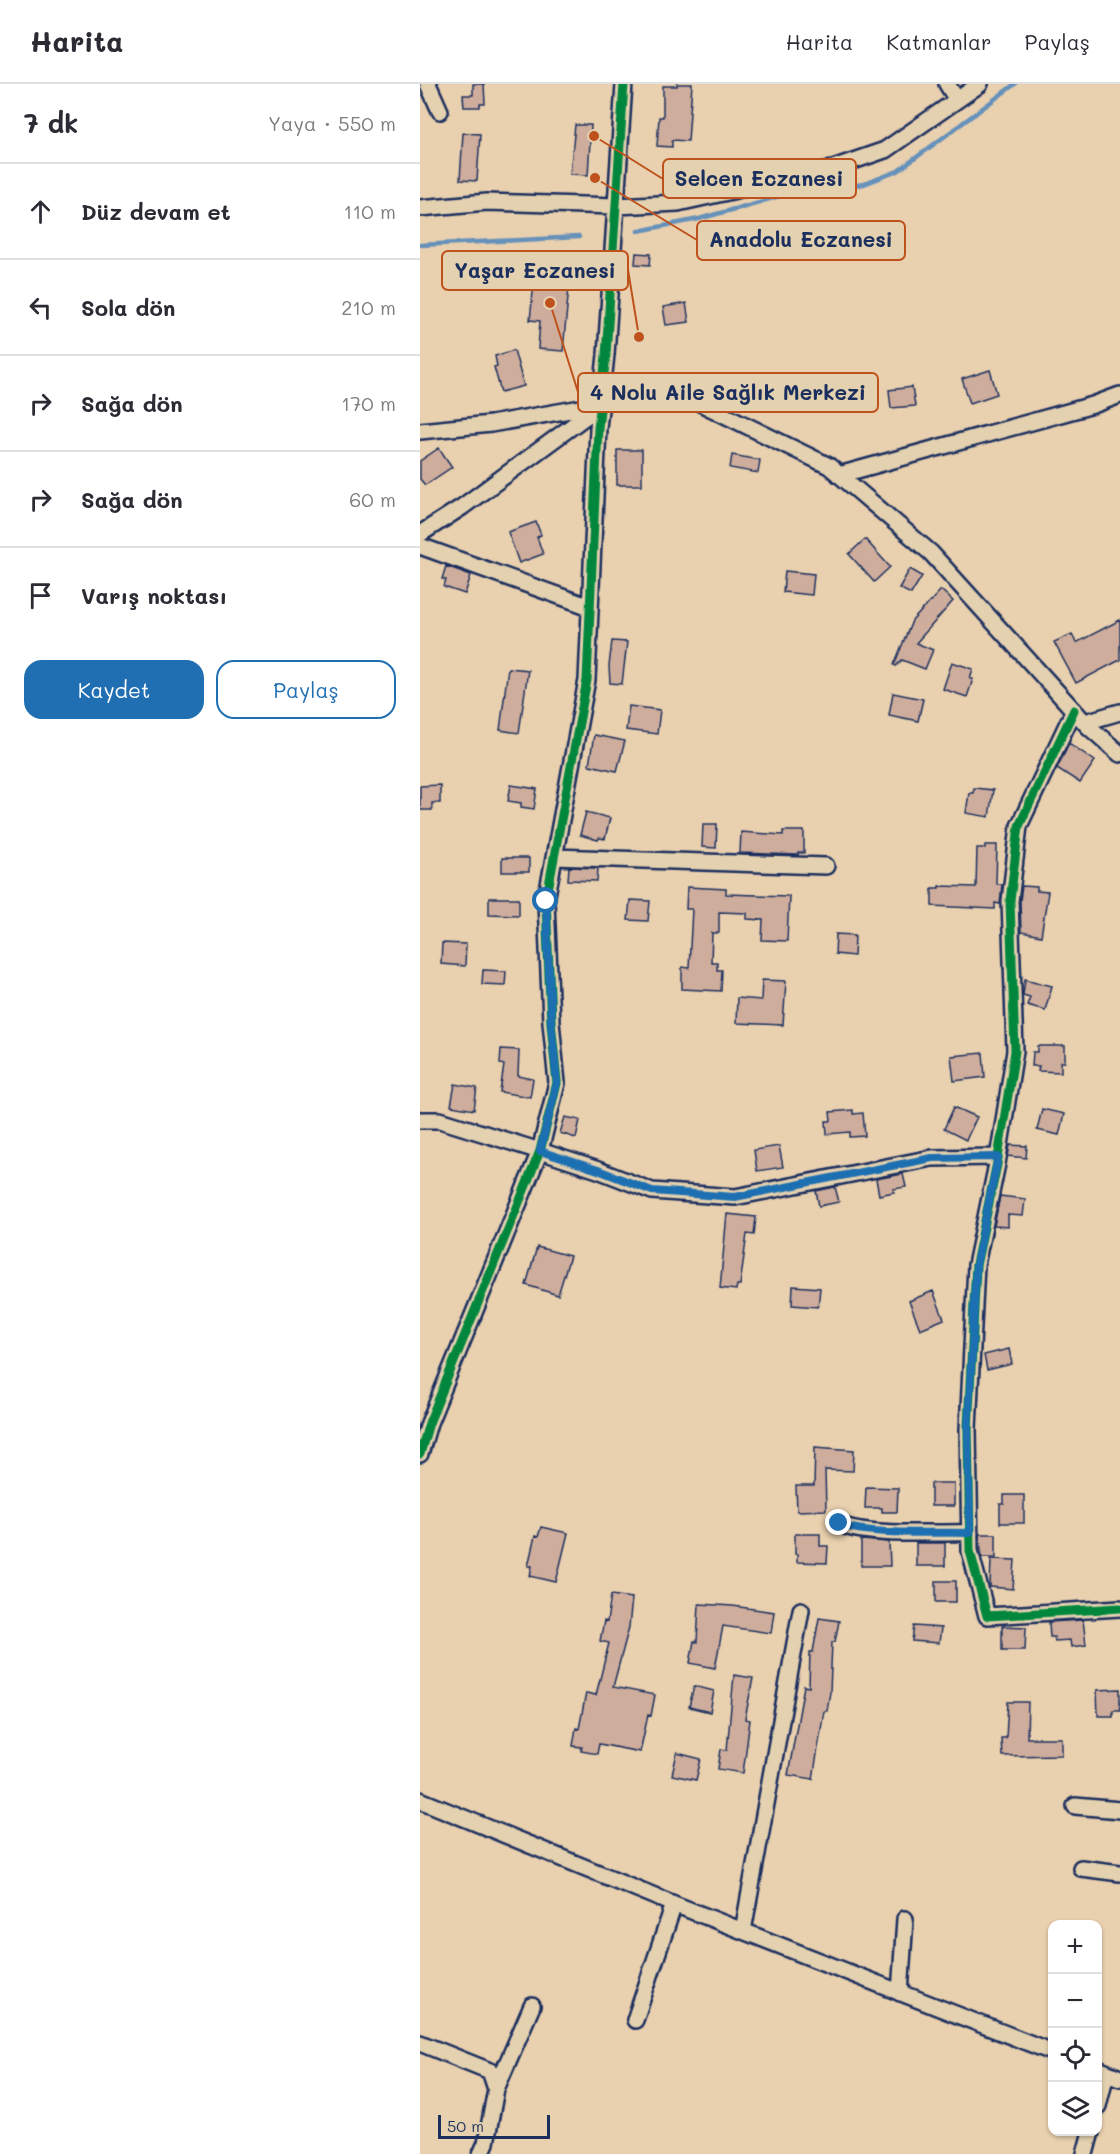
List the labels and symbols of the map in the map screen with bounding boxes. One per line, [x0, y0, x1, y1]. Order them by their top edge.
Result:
callout: Selcen Eczanesi [663, 159, 856, 198]
text: Selcen Eczanesi [674, 164, 844, 191]
callout: Anadolu Eczanesi [697, 221, 905, 260]
text: Anadolu Eczanesi [709, 225, 893, 252]
callout: Yaşar Eczanesi [442, 251, 628, 290]
text: Yaşar Eczanesi [454, 256, 616, 284]
callout: 4 Nolu Aile Sağlık Merkezi [578, 373, 878, 412]
text: 4 Nolu Aile Sağlık Merkezi [590, 378, 866, 405]
route start [532, 887, 558, 913]
route end [825, 1509, 851, 1535]
scale bar [438, 2112, 550, 2140]

